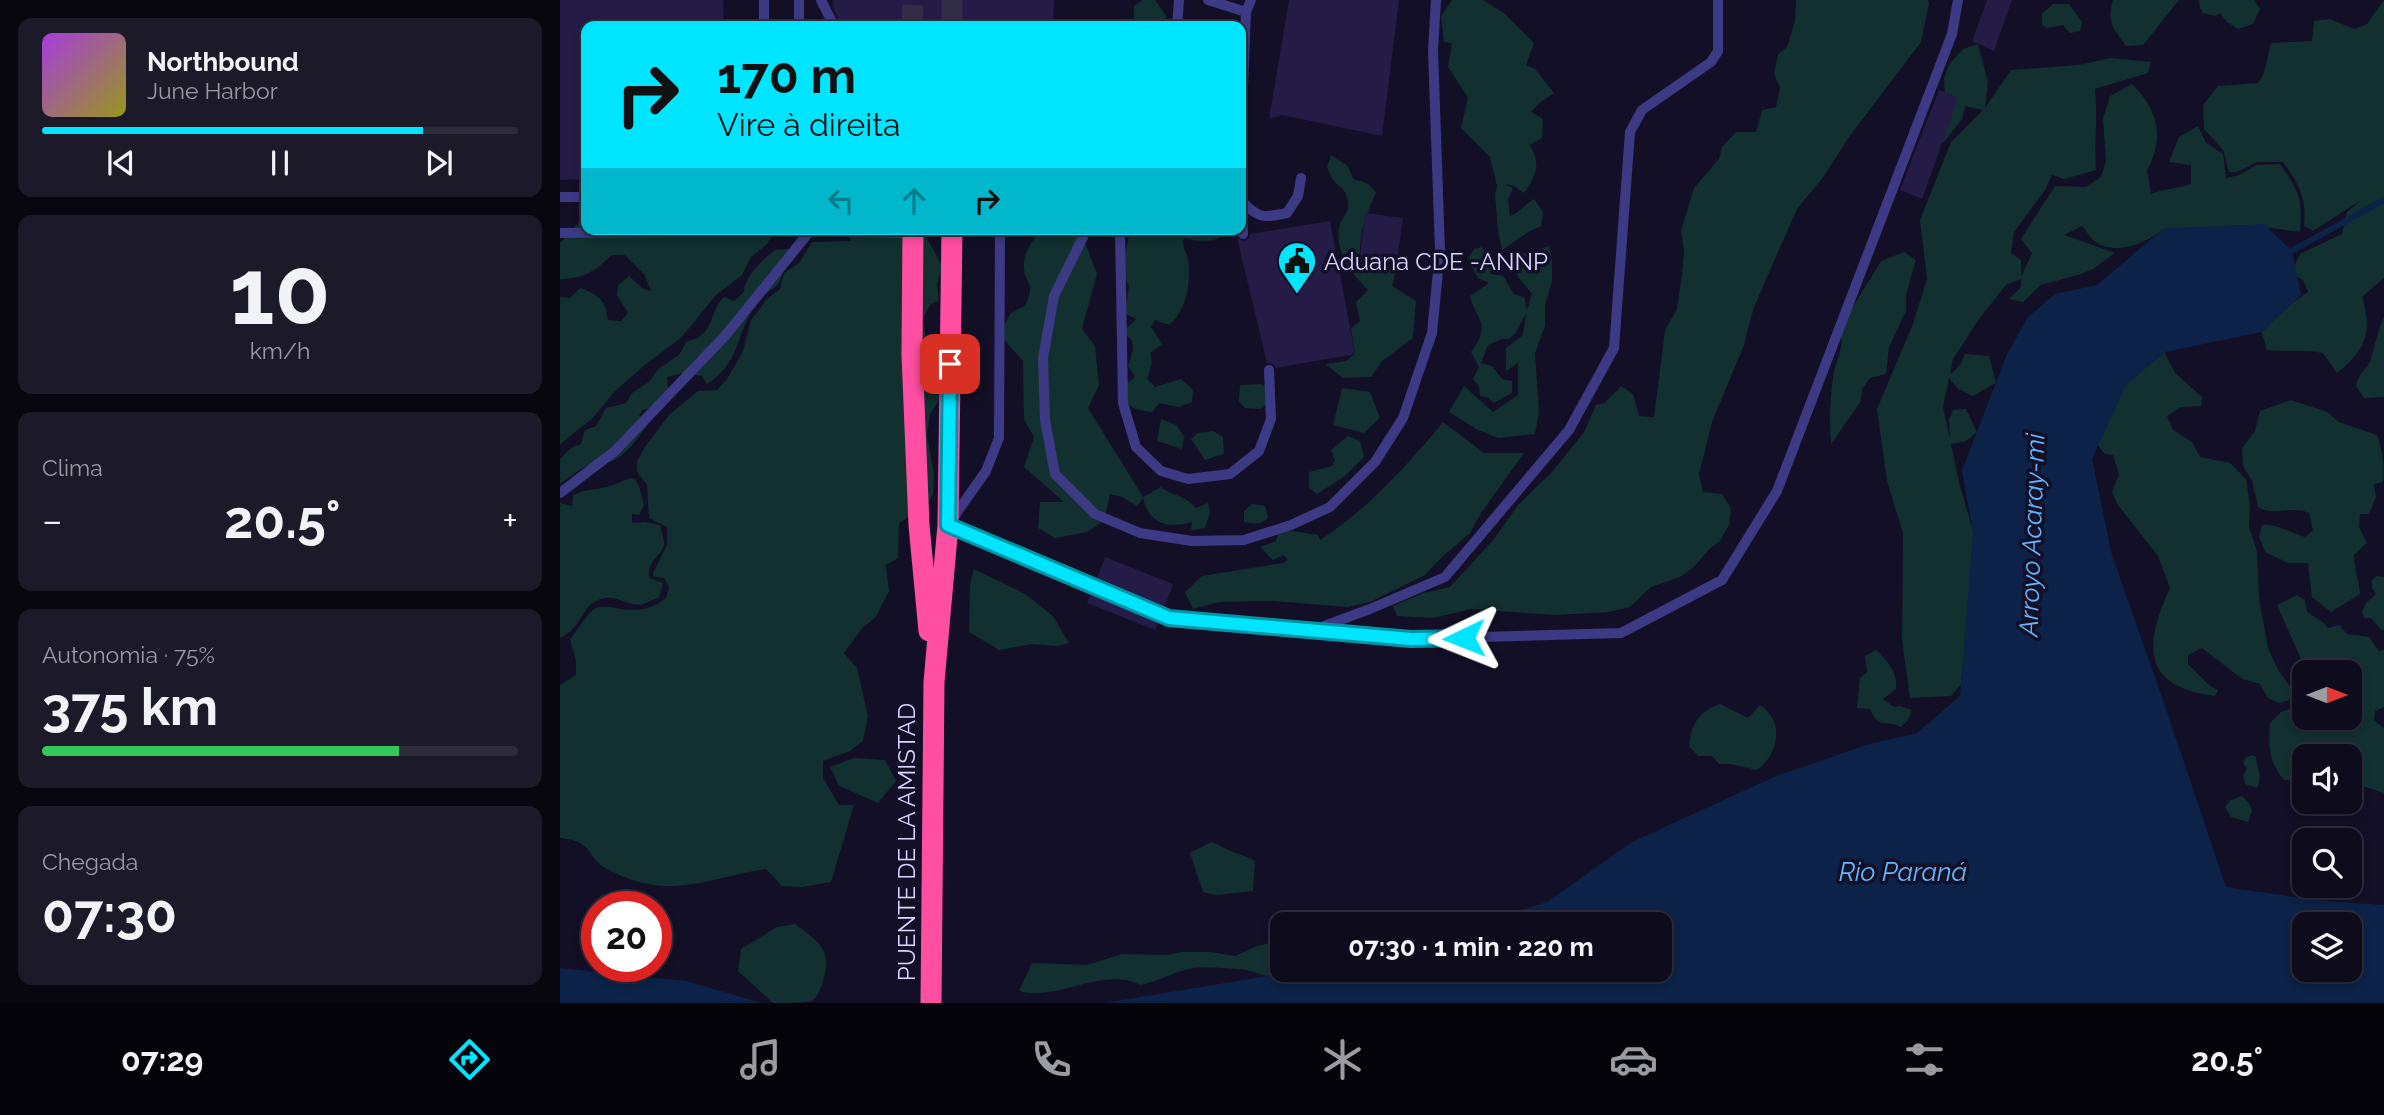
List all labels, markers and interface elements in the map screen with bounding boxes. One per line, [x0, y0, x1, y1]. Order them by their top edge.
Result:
text: Northbound [147, 47, 299, 77]
text: 170 m [717, 47, 856, 104]
icon: right [602, 49, 693, 140]
text: June Harbor [147, 77, 278, 104]
text: Vire à direita [717, 106, 900, 143]
icon: previous [102, 144, 140, 182]
icon: pause [261, 144, 299, 182]
icon: next [420, 144, 458, 182]
icon: left [822, 182, 860, 220]
icon: ahead [895, 182, 933, 220]
icon: right [968, 182, 1006, 220]
text: 10 [230, 238, 330, 345]
public building icon: Aduana CDE -ANNP [1276, 240, 1318, 295]
place label: Aduana CDE -ANNP [1324, 247, 1548, 276]
pin [920, 334, 980, 394]
text: km/h [250, 337, 310, 364]
icon: arrive [931, 345, 969, 383]
water label: Arroyo Acaray-mi [2013, 431, 2051, 639]
text: Clima [42, 454, 103, 481]
text: 20.5° [224, 489, 341, 550]
text: − [42, 498, 62, 543]
text: + [502, 498, 518, 543]
position arrow [1427, 601, 1501, 675]
text: Autonomia · 75% [42, 641, 215, 668]
north arrow [2292, 660, 2362, 730]
map controls [2292, 660, 2362, 982]
text: 375 km [42, 676, 218, 737]
street label: PUENTE DE LA AMISTAD [892, 703, 921, 981]
button: sound [2292, 744, 2362, 814]
button: search [2292, 828, 2362, 898]
text: Chegada [42, 848, 138, 875]
water label: Rio Paraná [1839, 857, 1967, 887]
text: 07:30 [42, 883, 177, 944]
speed limit sign: 20 [581, 891, 672, 982]
button: layers [2292, 912, 2362, 982]
text: 07:30 · 1 min · 220 m [1348, 932, 1594, 962]
icon: directions [445, 1035, 494, 1084]
icon: music [736, 1035, 785, 1084]
icon: phone [1027, 1035, 1076, 1084]
icon: climate [1318, 1035, 1367, 1084]
icon: car [1609, 1035, 1658, 1084]
icon: filters [1900, 1035, 1949, 1084]
text: 07:29 [121, 1041, 203, 1078]
text: 20.5° [2191, 1041, 2263, 1078]

